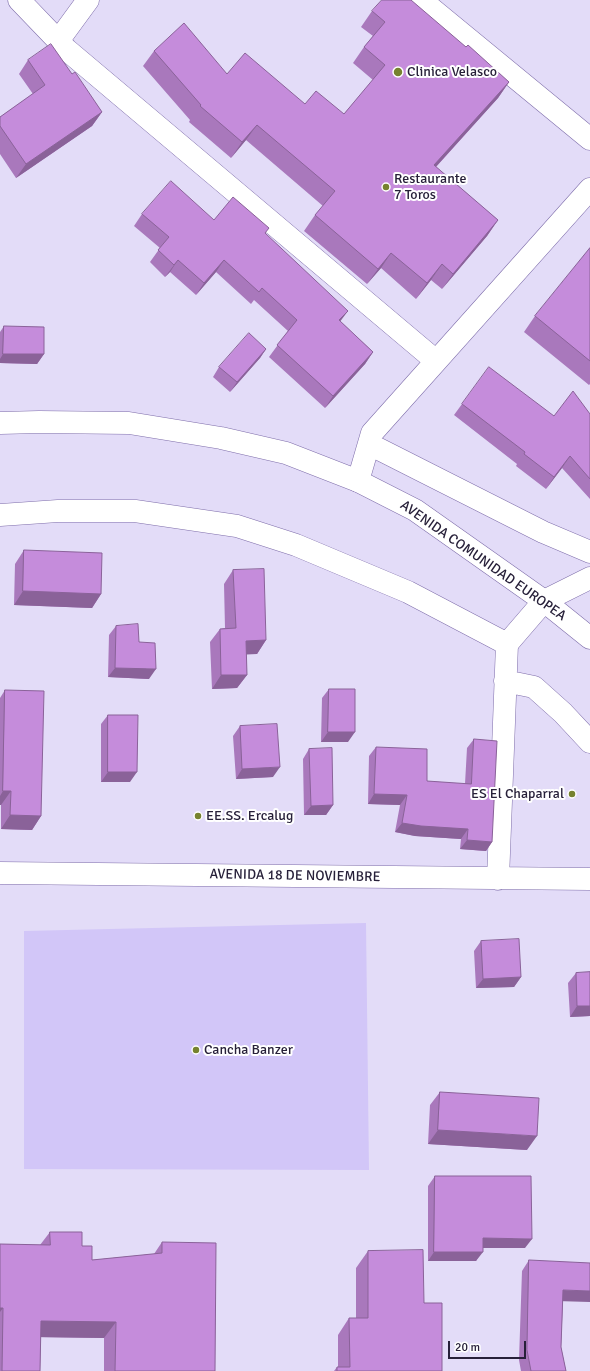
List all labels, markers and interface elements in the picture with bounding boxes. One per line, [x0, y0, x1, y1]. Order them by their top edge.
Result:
place label: Clinica Velasco [407, 64, 497, 80]
marker: Clinica Velasco [392, 66, 404, 78]
place label: Restaurante 7 Toros [394, 171, 467, 204]
marker: Restaurante 7 Toros [381, 182, 391, 192]
street label: AVENIDA COMUNIDAD EUROPEA [397, 497, 569, 625]
place label: ES El Chaparral [471, 786, 564, 802]
marker: ES El Chaparral [567, 789, 577, 799]
place label: EE.SS. Ercalug [206, 808, 293, 824]
marker: EE.SS. Ercalug [193, 811, 203, 821]
street label: AVENIDA 18 DE NOVIEMBRE [209, 866, 381, 886]
place label: Cancha Banzer [204, 1042, 293, 1058]
marker: Cancha Banzer [191, 1045, 201, 1055]
scale bar [450, 1333, 528, 1359]
text: 20 m [455, 1340, 480, 1355]

